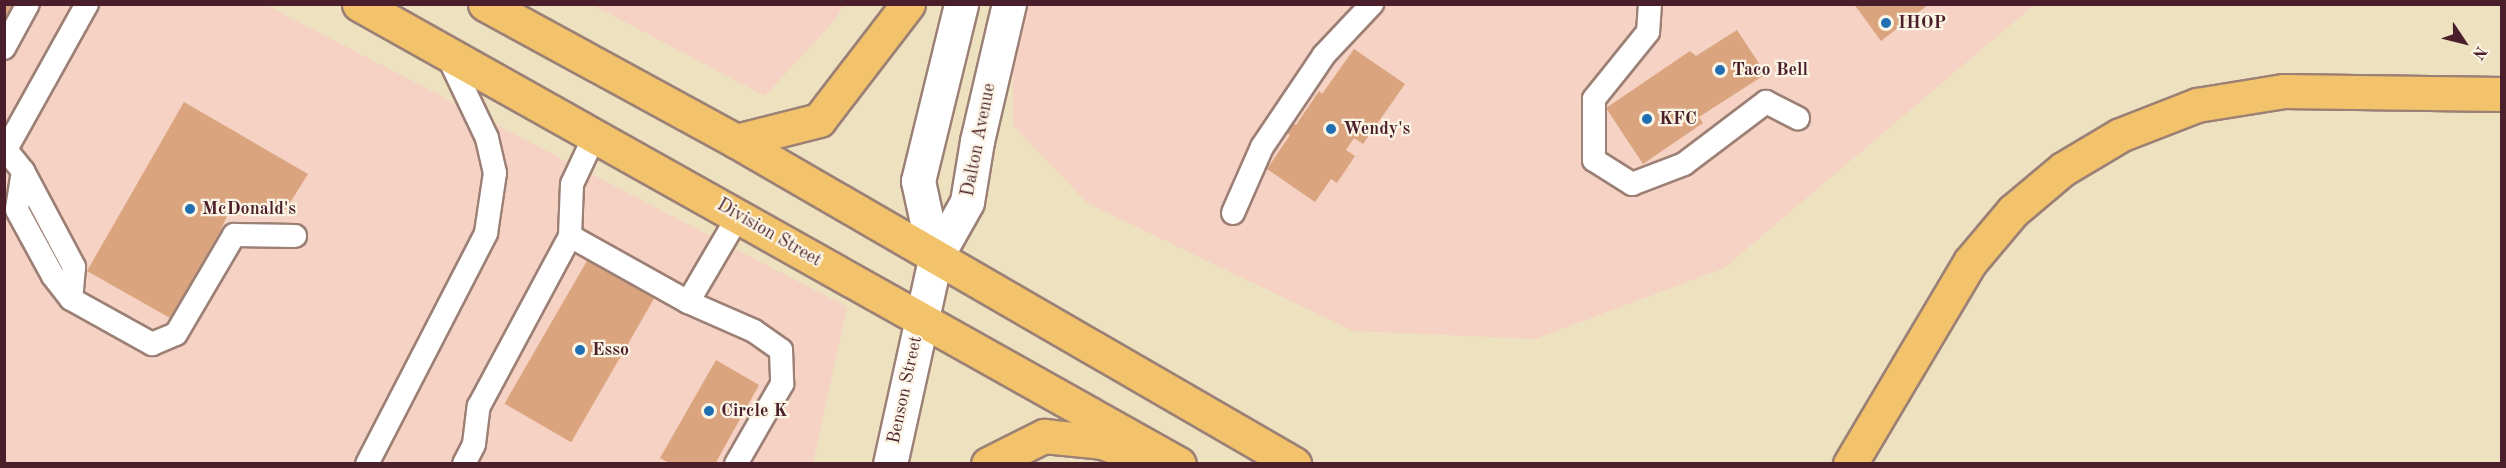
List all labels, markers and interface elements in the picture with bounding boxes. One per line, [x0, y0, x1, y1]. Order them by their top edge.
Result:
place label: IHOP [1898, 12, 1946, 34]
north arrow [2434, 12, 2494, 72]
marker: IHOP [1879, 16, 1893, 30]
text: N [2469, 43, 2489, 62]
place label: Taco Bell [1732, 59, 1808, 81]
marker: Taco Bell [1713, 63, 1727, 77]
street label: Dalton Avenue [957, 82, 1001, 198]
place label: KFC [1659, 108, 1697, 130]
marker: KFC [1640, 112, 1654, 126]
place label: Wendy's [1343, 118, 1410, 140]
marker: Wendy's [1324, 122, 1338, 136]
street label: Division Street [713, 194, 825, 272]
place label: McDonald's [202, 198, 296, 220]
marker: McDonald's [183, 202, 197, 216]
street label: Benson Street [883, 334, 927, 446]
place label: Esso [592, 339, 629, 361]
marker: Esso [573, 343, 587, 357]
place label: Circle K [721, 400, 787, 422]
marker: Circle K [702, 404, 716, 418]

